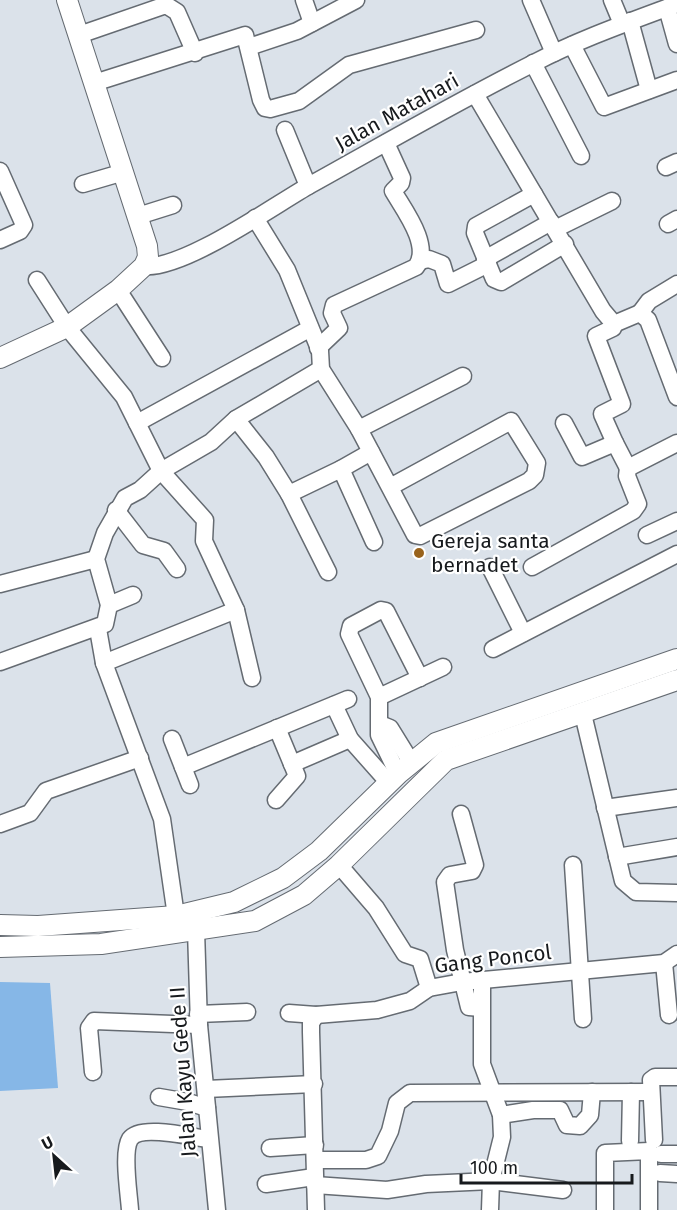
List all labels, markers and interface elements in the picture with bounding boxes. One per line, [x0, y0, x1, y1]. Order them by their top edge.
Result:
street label: Jalan Matahari [331, 67, 463, 157]
place label: Gereja santa bernadet [431, 528, 550, 578]
marker: Gereja santa bernadet [412, 546, 426, 560]
street label: Gang Poncol [433, 939, 553, 979]
street label: Jalan Kayu Gede II [164, 986, 202, 1158]
north arrow [24, 1126, 84, 1186]
text: U [38, 1132, 56, 1154]
scale bar [461, 1147, 632, 1185]
text: 100 m [470, 1157, 518, 1179]

